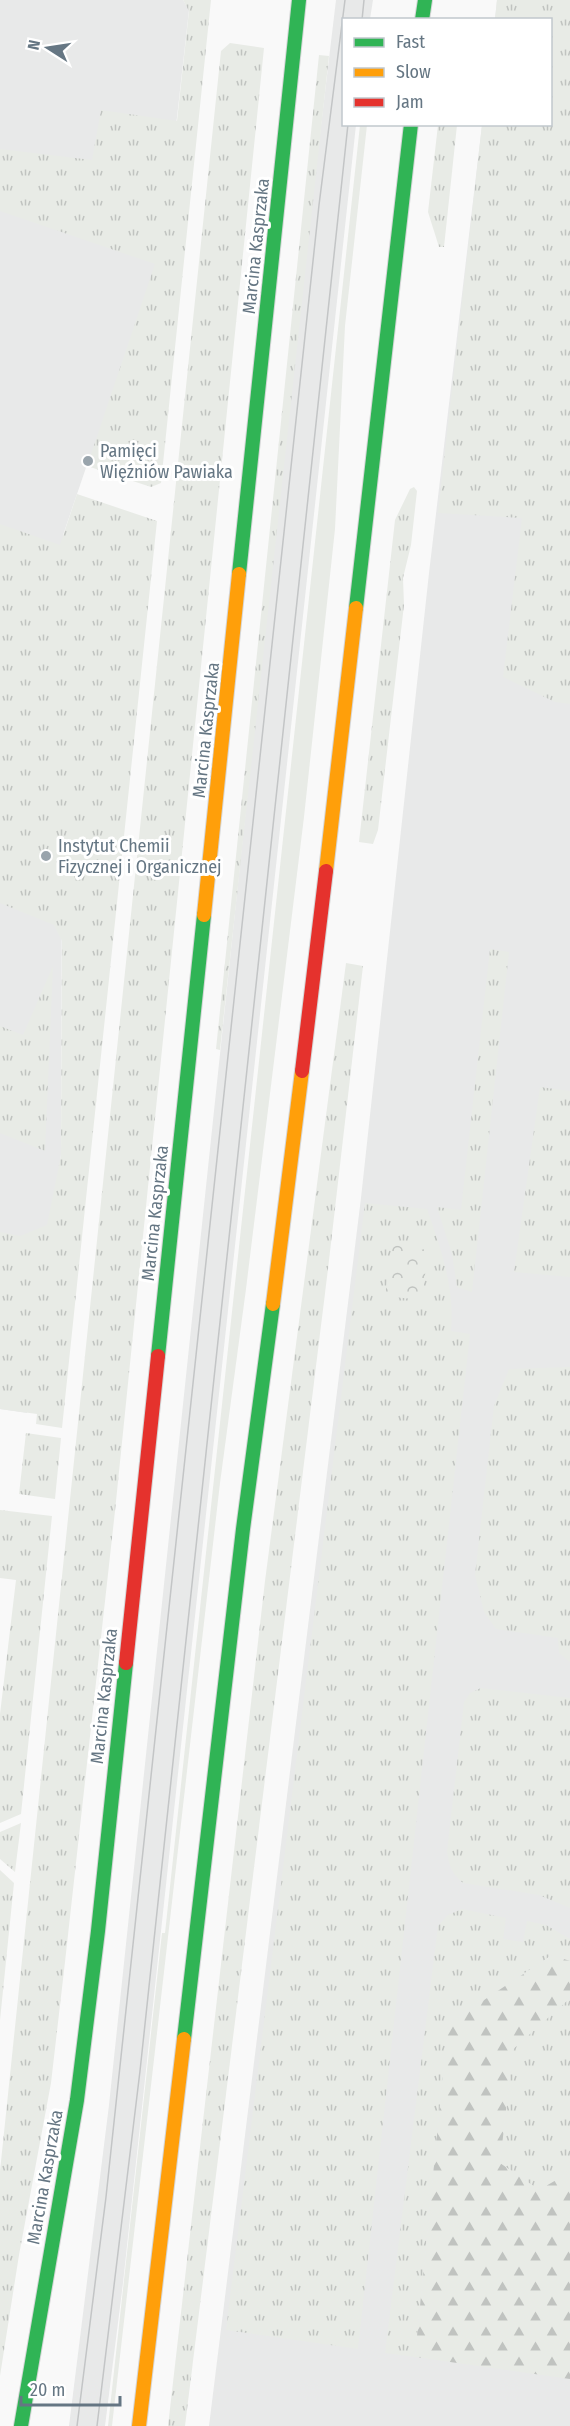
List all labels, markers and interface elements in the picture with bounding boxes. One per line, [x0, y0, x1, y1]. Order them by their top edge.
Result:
north arrow [18, 18, 78, 78]
legend [342, 18, 552, 126]
text: Fast [396, 31, 425, 53]
text: N [24, 38, 44, 52]
text: Slow [396, 61, 431, 83]
text: Jam [396, 91, 424, 113]
street label: Marcina Kasprzaka [238, 177, 274, 315]
place label: Pamięci Więźniów Pawiaka [100, 440, 233, 483]
marker: Pamięci Więźniów Pawiaka [81, 454, 95, 468]
street label: Marcina Kasprzaka [188, 661, 224, 799]
place label: Instytut Chemii Fizycznej i Organicznej [58, 835, 222, 878]
marker: Instytut Chemii Fizycznej i Organicznej [39, 849, 53, 863]
street label: Marcina Kasprzaka [137, 1144, 173, 1282]
street label: Marcina Kasprzaka [86, 1627, 122, 1765]
street label: Marcina Kasprzaka [22, 2108, 68, 2246]
scale bar [21, 2369, 120, 2407]
text: 20 m [30, 2379, 65, 2401]

